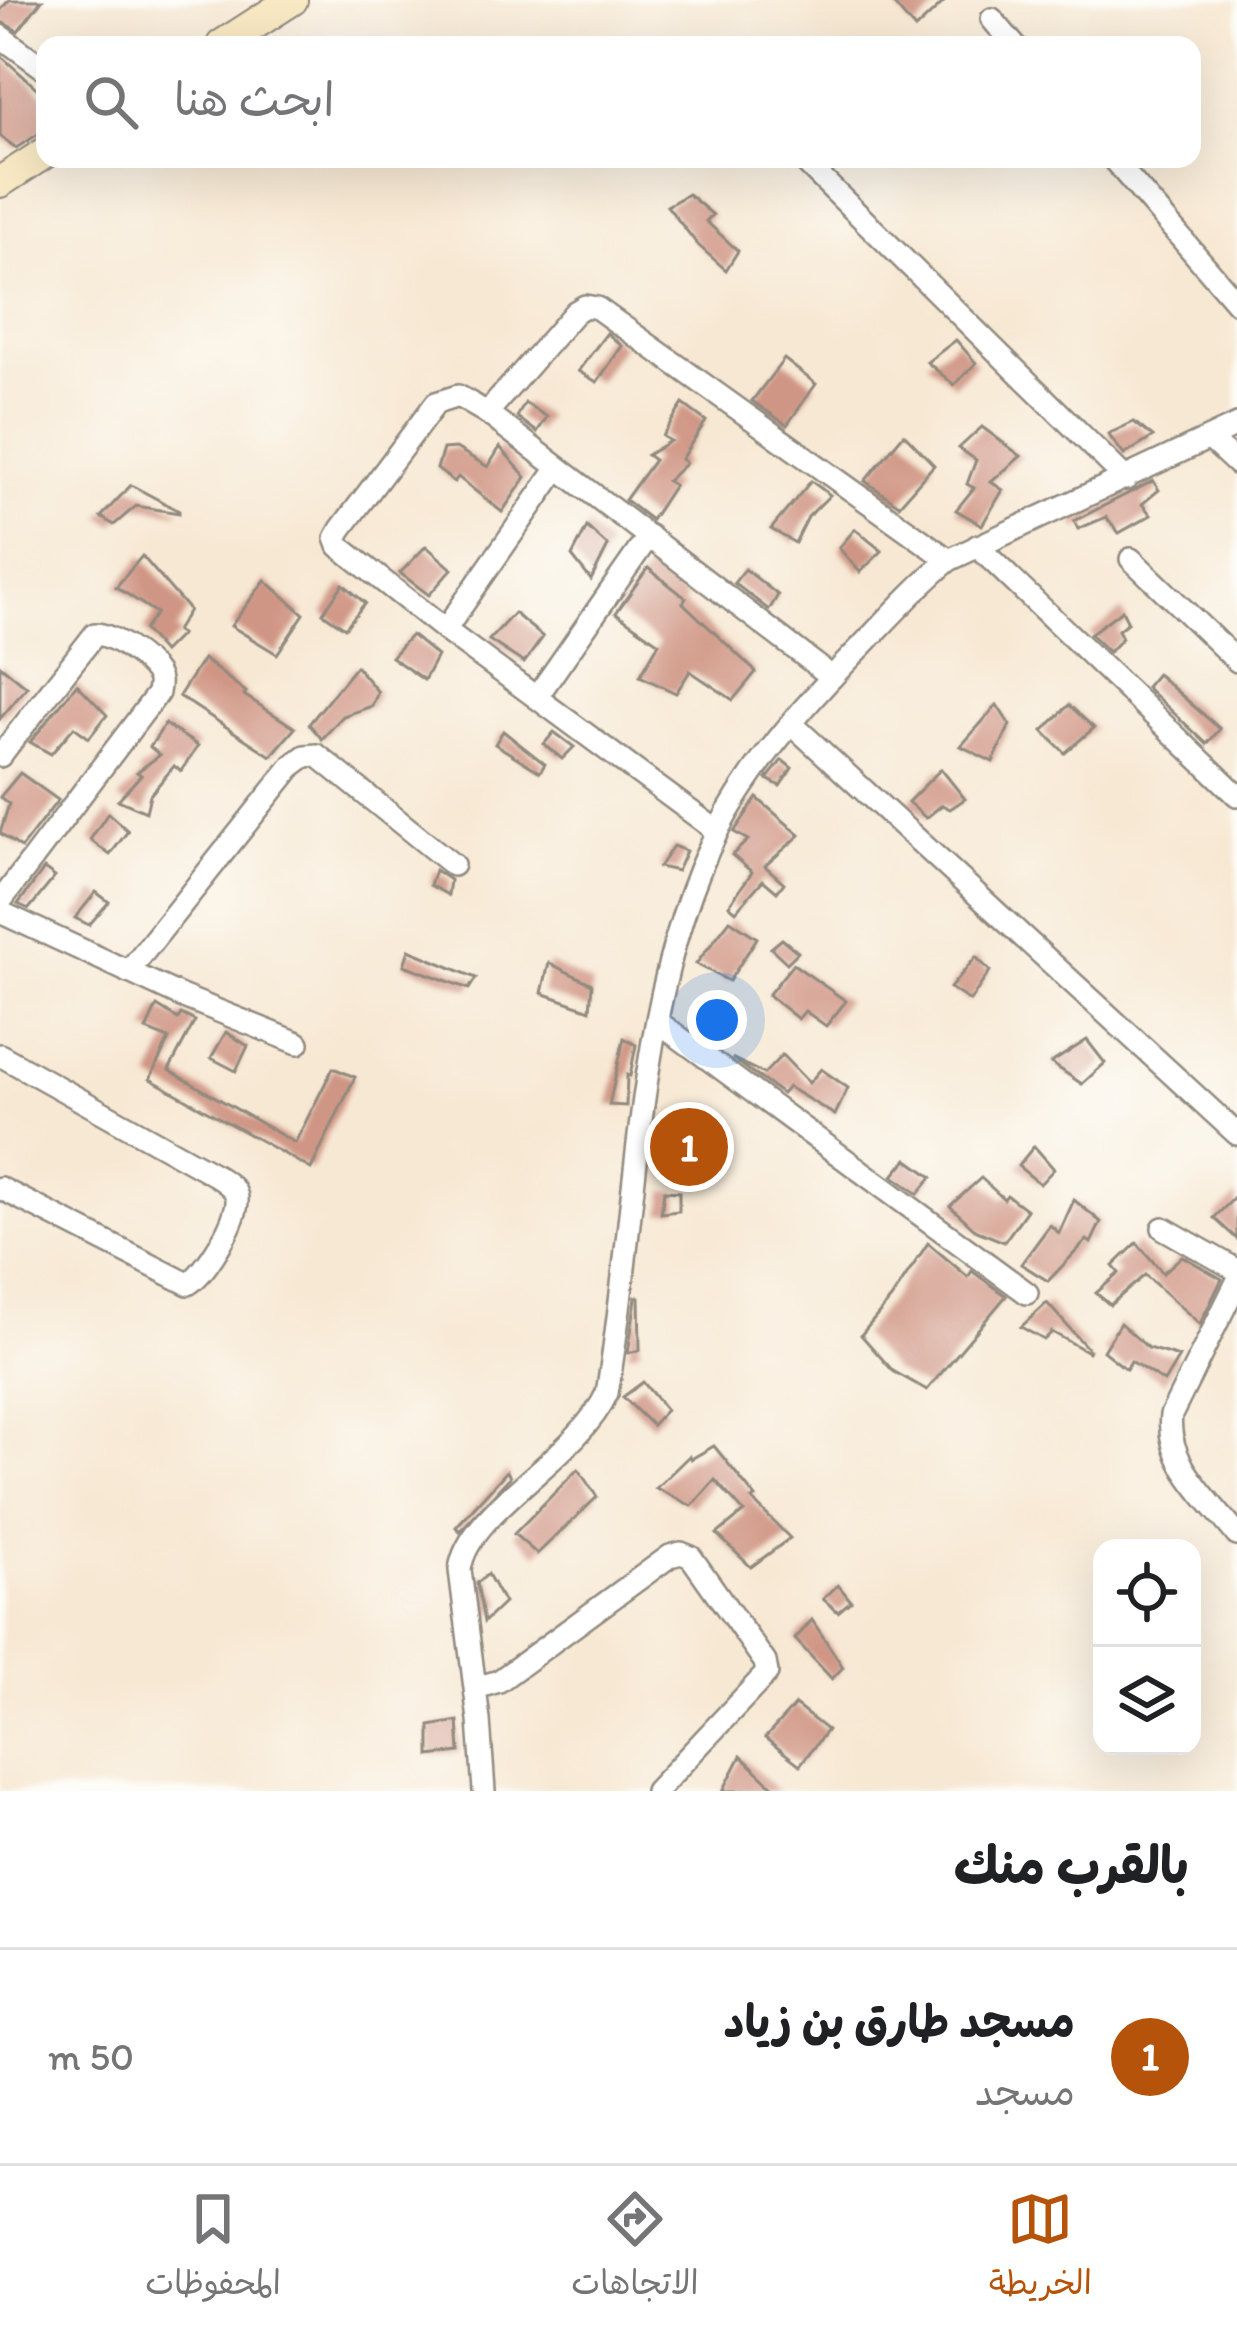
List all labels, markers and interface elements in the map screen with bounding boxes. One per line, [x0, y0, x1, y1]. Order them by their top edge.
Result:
search box [36, 36, 1201, 168]
icon: search [78, 69, 144, 135]
text: ابحث هنا [174, 72, 335, 126]
your location [687, 990, 747, 1050]
pin: 1 [650, 1102, 728, 1192]
map controls [1093, 1539, 1201, 1755]
button: locate [1093, 1539, 1201, 1647]
button: layers [1093, 1647, 1201, 1755]
text: بالقرب منك [954, 1835, 1189, 1896]
text: مسجد طارق بن زياد [724, 1994, 1075, 2048]
text: 50 m [48, 2033, 134, 2080]
text: 1 [1141, 2033, 1159, 2080]
text: مسجد [975, 2068, 1075, 2115]
tab: المحفوظات [145, 2186, 281, 2312]
tab: الاتجاهات [571, 2186, 699, 2312]
tab: الخريطة [989, 2186, 1092, 2312]

